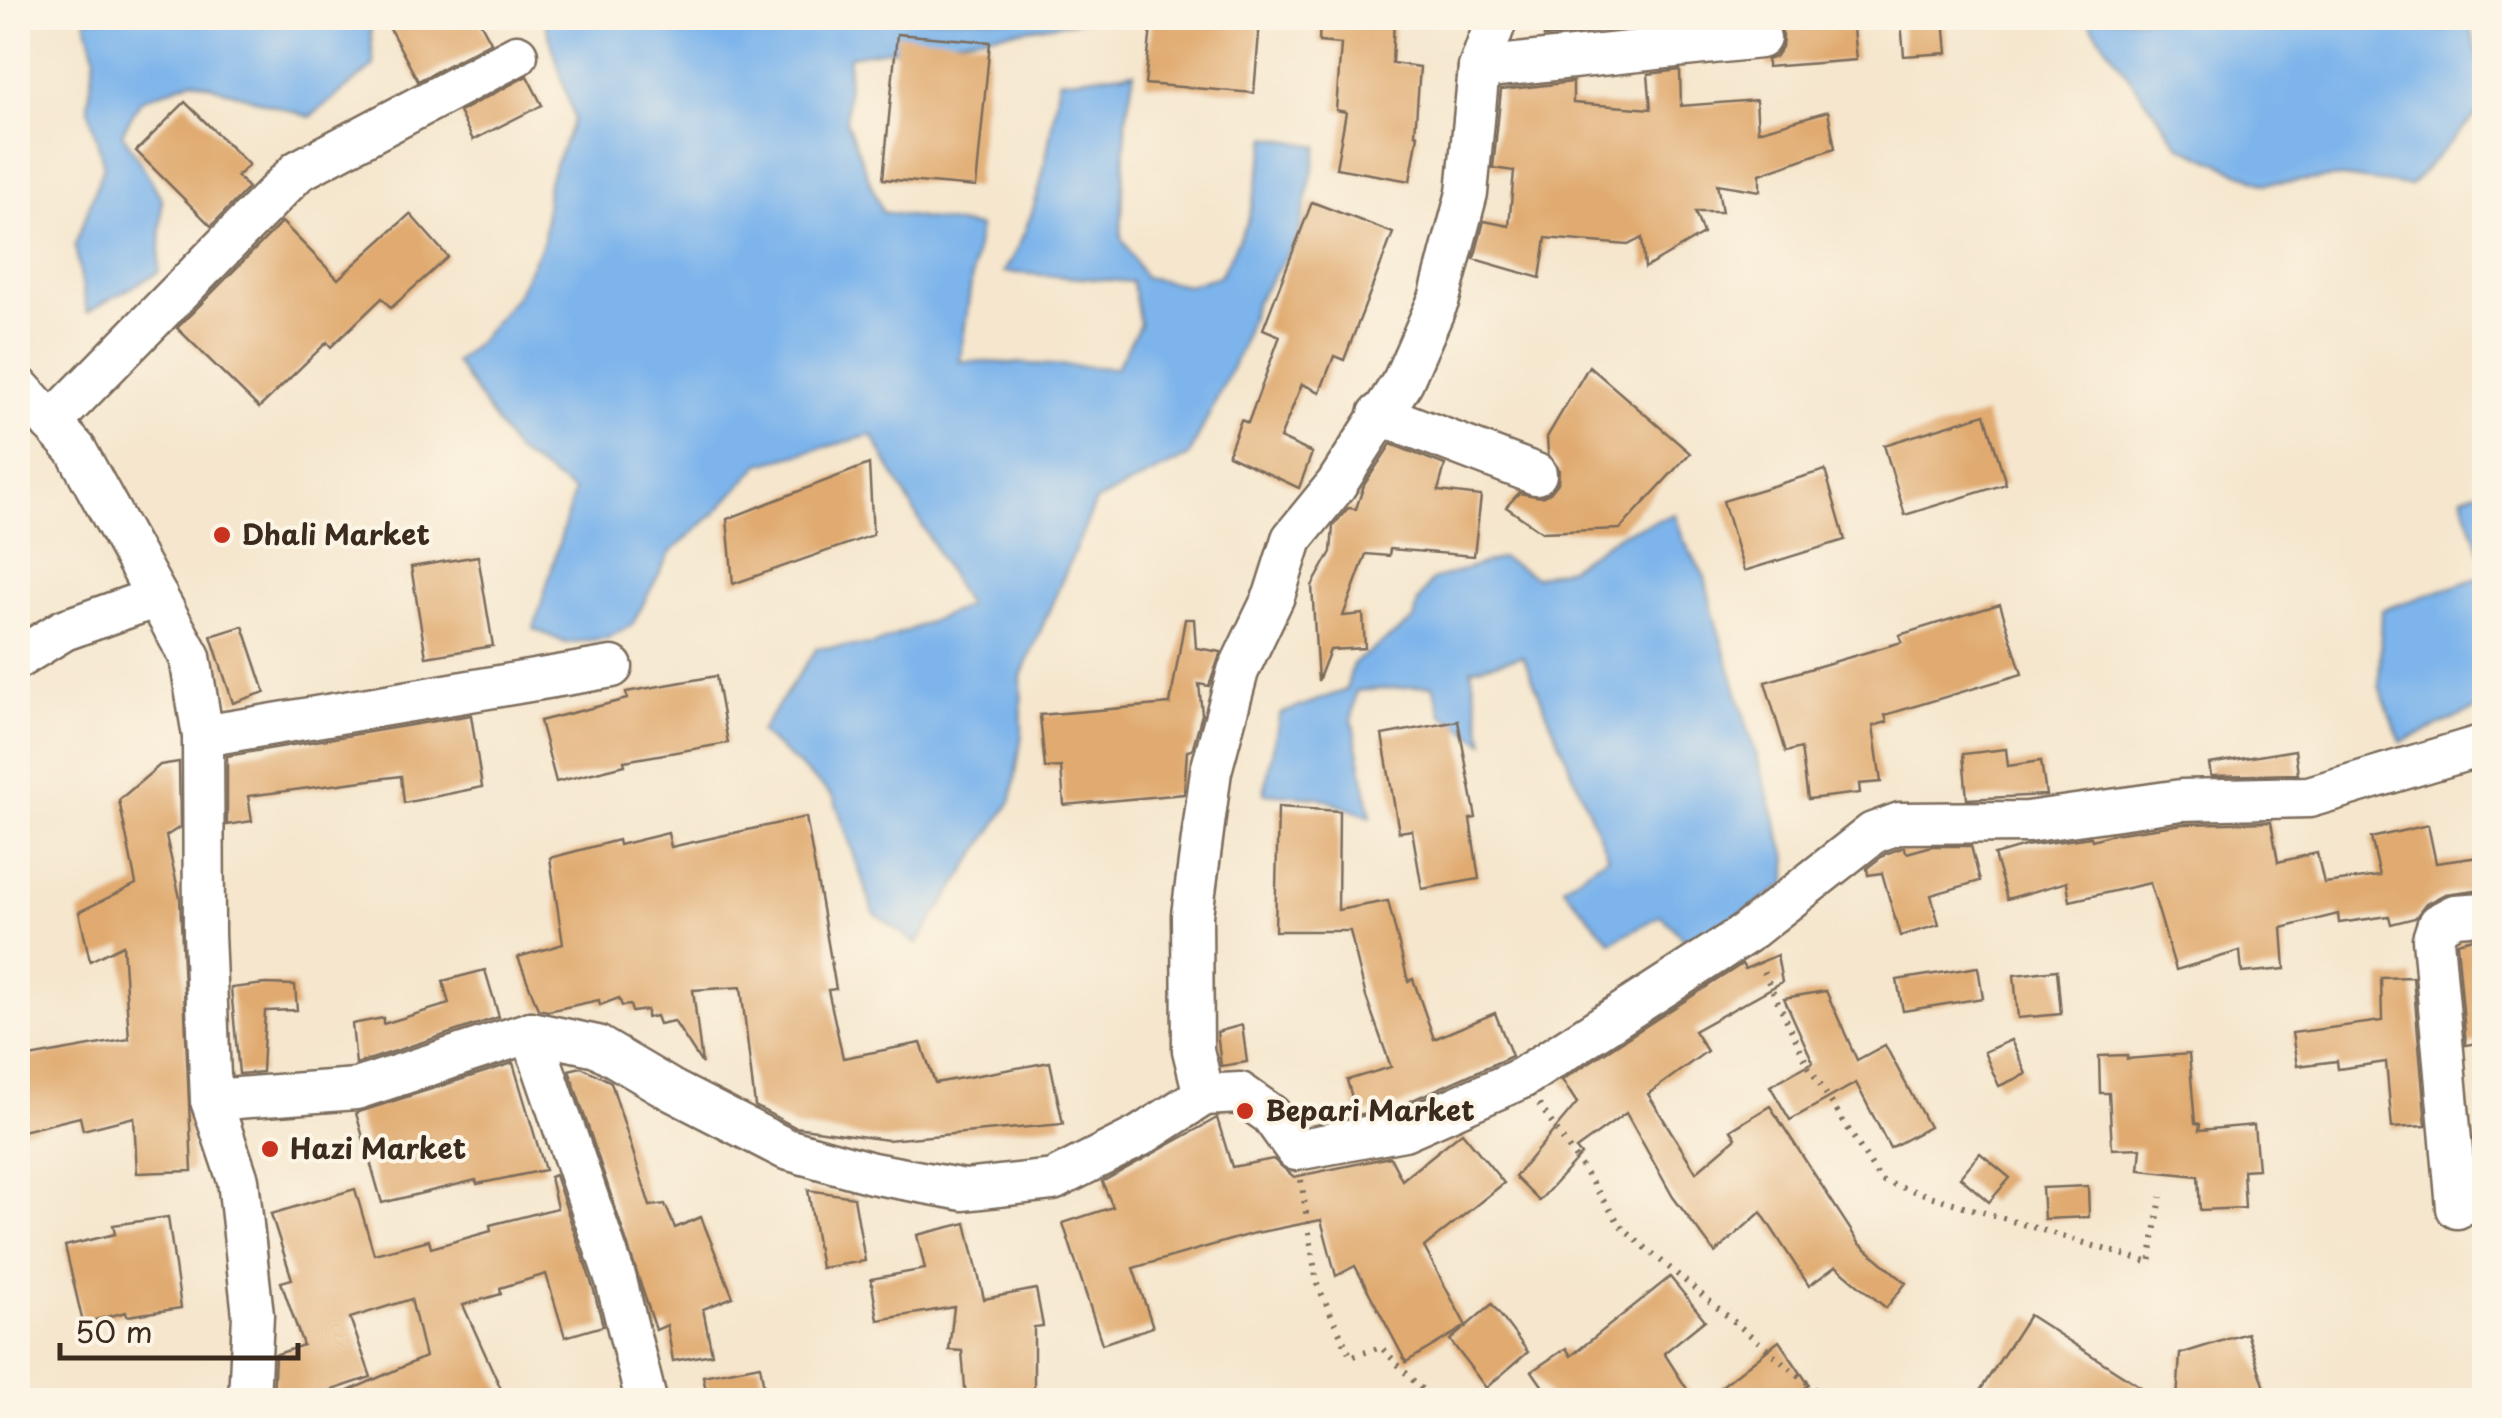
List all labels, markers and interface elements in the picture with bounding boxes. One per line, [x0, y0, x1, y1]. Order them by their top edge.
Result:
place label: Dhali Market [242, 512, 430, 555]
marker: Dhali Market [211, 524, 233, 546]
place label: Bepari Market [1265, 1088, 1475, 1131]
marker: Bepari Market [1234, 1100, 1256, 1122]
place label: Hazi Market [290, 1126, 466, 1169]
marker: Hazi Market [259, 1138, 281, 1160]
scale bar [60, 1298, 298, 1360]
text: 50 m [75, 1308, 153, 1353]

